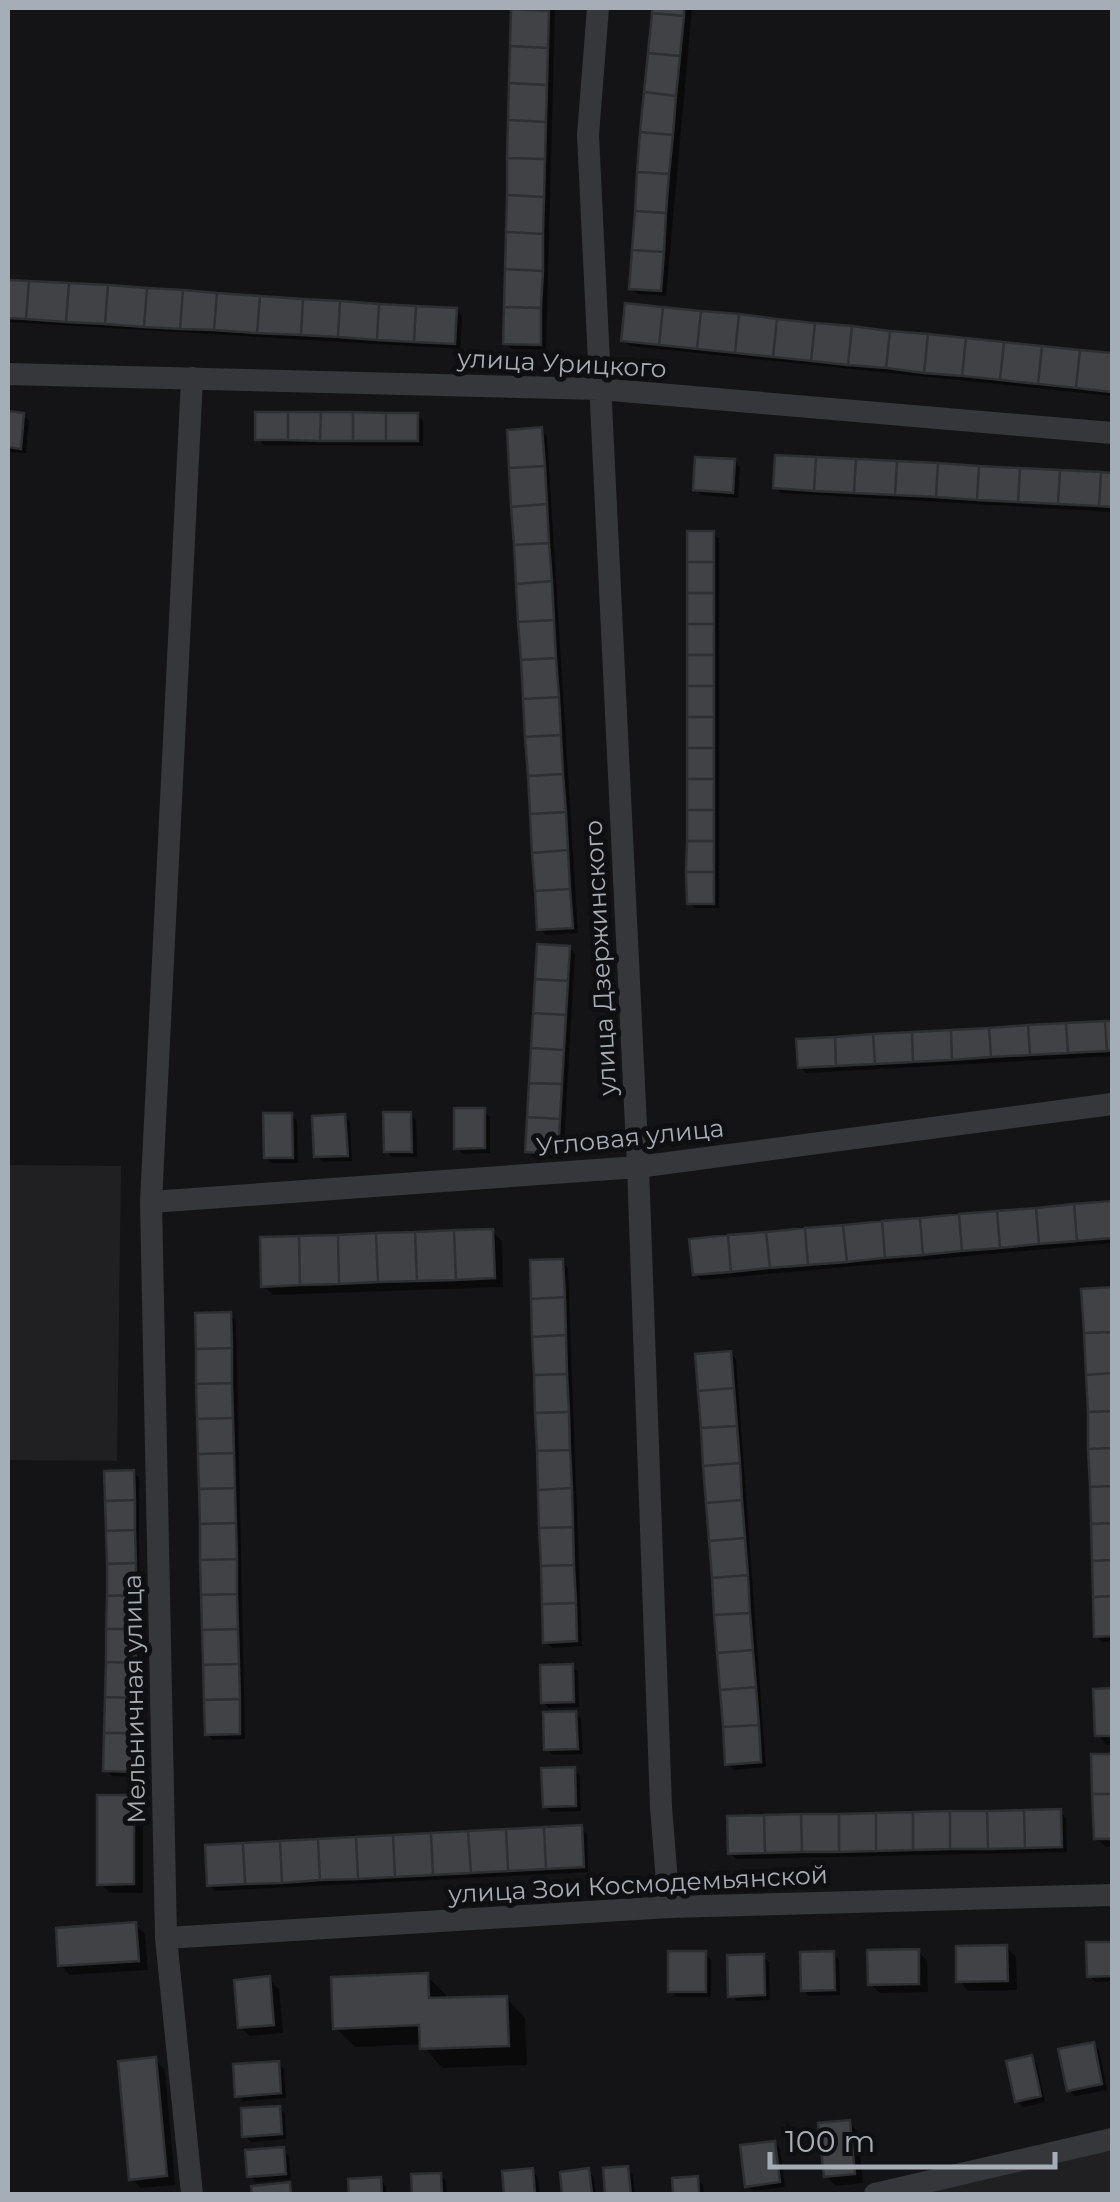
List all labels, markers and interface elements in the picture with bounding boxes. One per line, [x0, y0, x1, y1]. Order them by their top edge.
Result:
street label: улица Урицкого [456, 342, 667, 383]
street label: улица Дзержинского [578, 819, 622, 1098]
street label: Угловая улица [535, 1112, 725, 1162]
street label: Мельничная улица [117, 1574, 151, 1824]
street label: улица Зои Космодемьянской [446, 1859, 829, 1909]
scale bar [770, 2107, 1055, 2169]
text: 100 m [785, 2123, 875, 2160]

